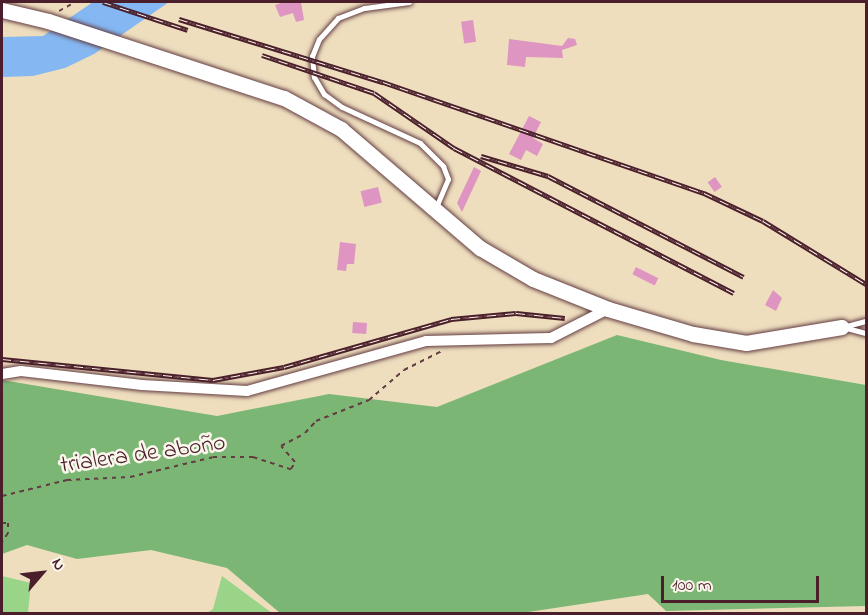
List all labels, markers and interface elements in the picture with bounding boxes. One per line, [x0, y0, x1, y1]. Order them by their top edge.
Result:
street label: trialera de aboño [58, 429, 228, 481]
north arrow [12, 543, 72, 603]
text: N [45, 554, 71, 575]
scale bar [664, 564, 822, 602]
text: 100 m [672, 573, 712, 599]

